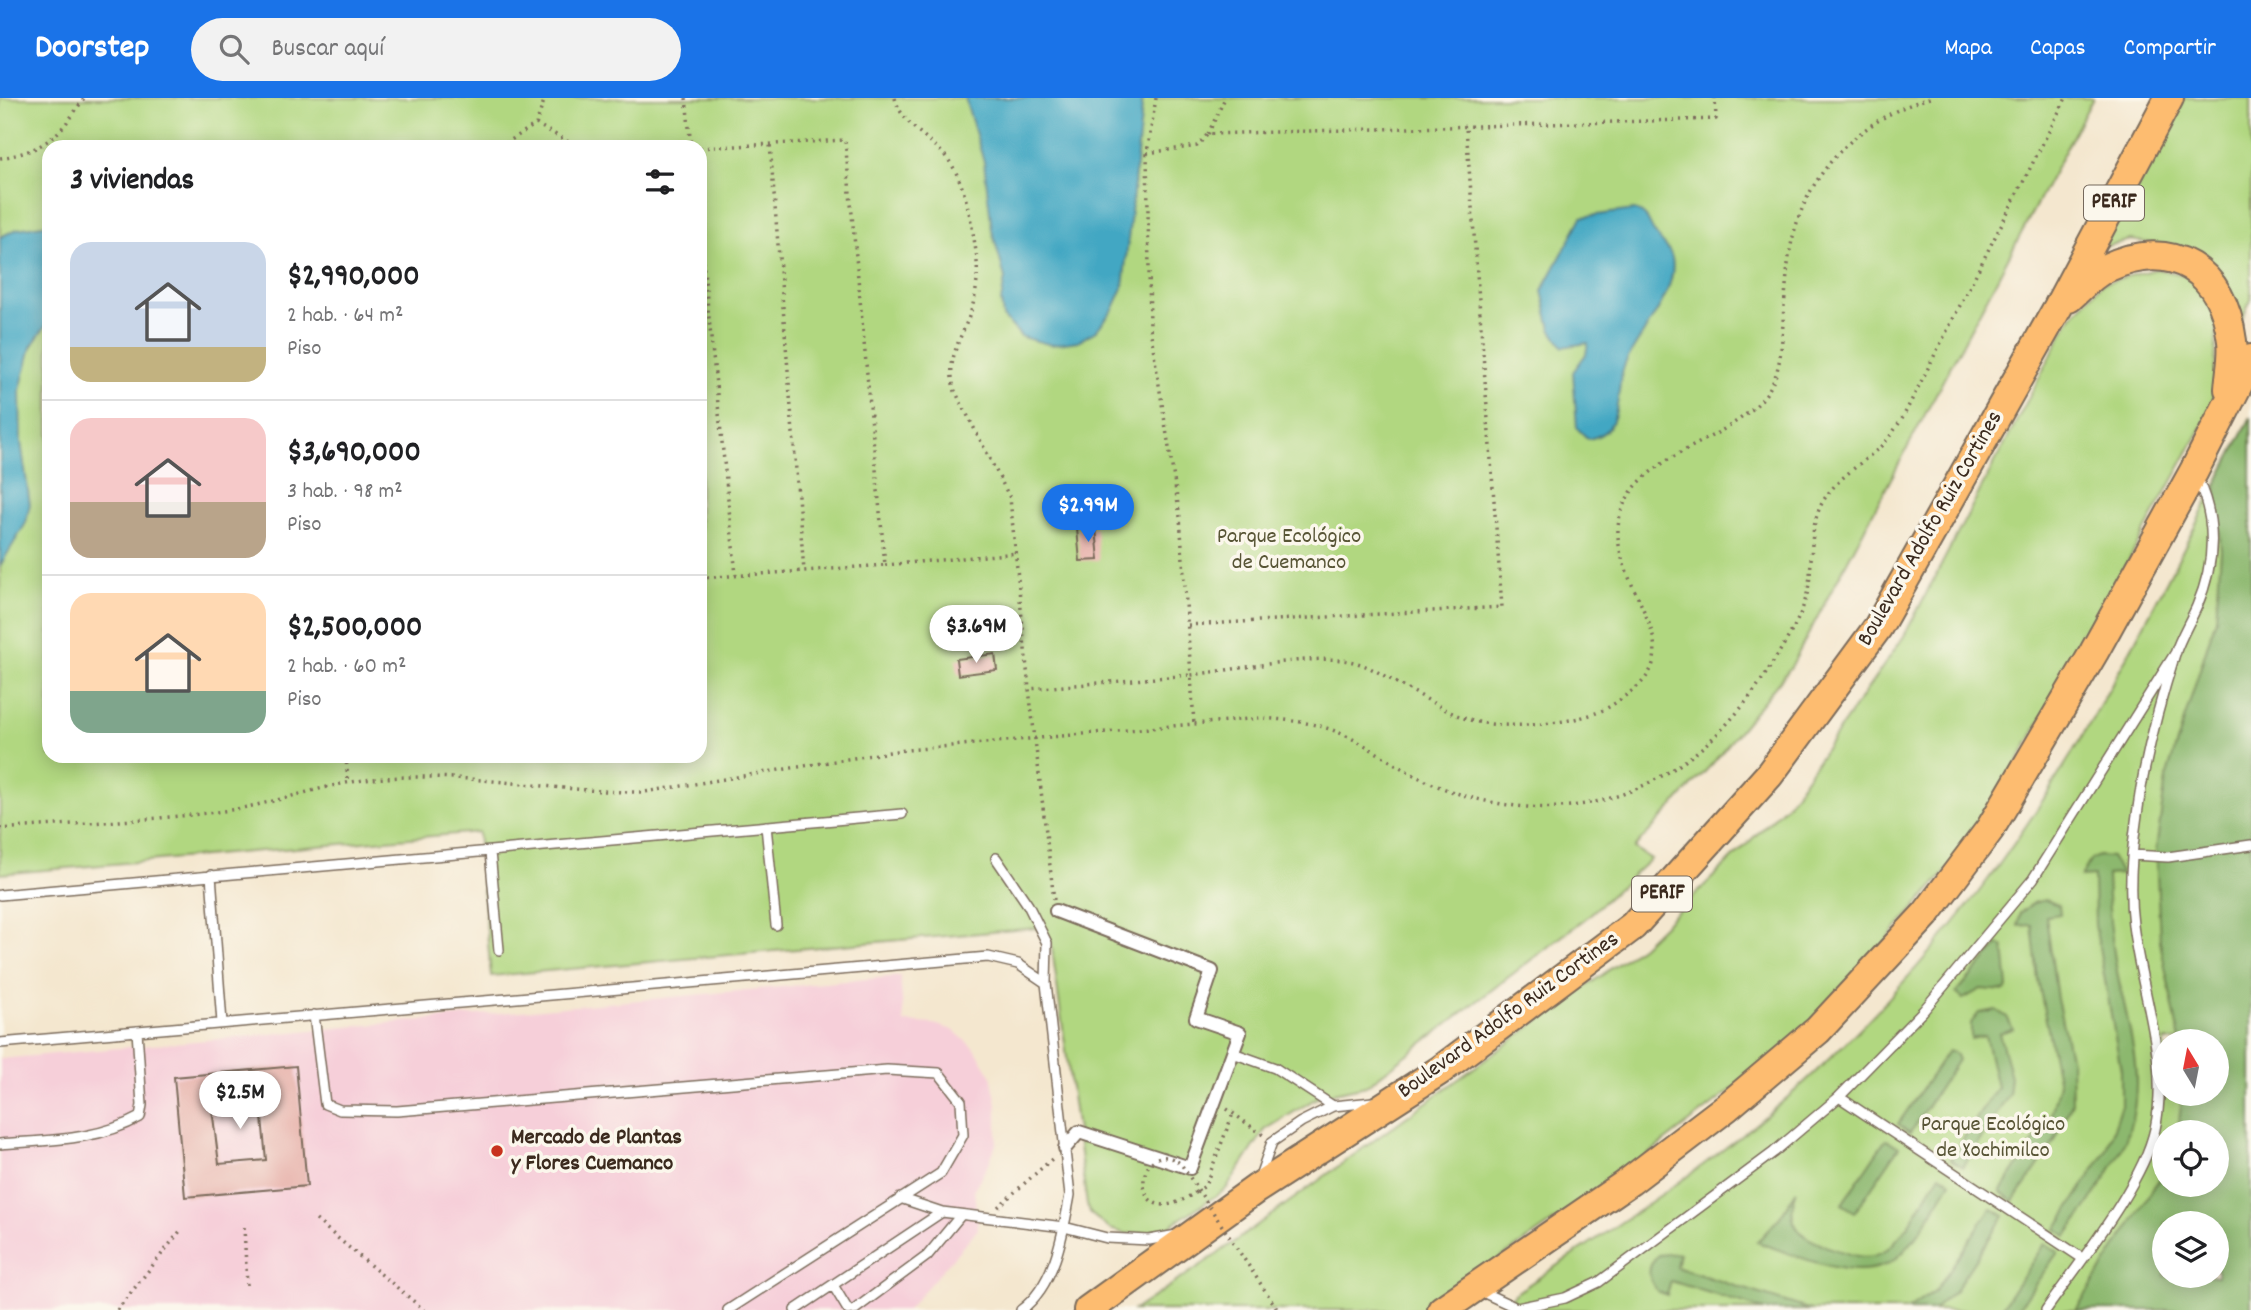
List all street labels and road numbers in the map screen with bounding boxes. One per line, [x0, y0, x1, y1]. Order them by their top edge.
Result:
road number: PERIF [2084, 186, 2144, 220]
street label: Boulevard Adolfo Ruiz Cortines [1850, 405, 2012, 653]
road number: PERIF [1632, 876, 1692, 912]
street label: Boulevard Adolfo Ruiz Cortines [1391, 924, 1627, 1108]

